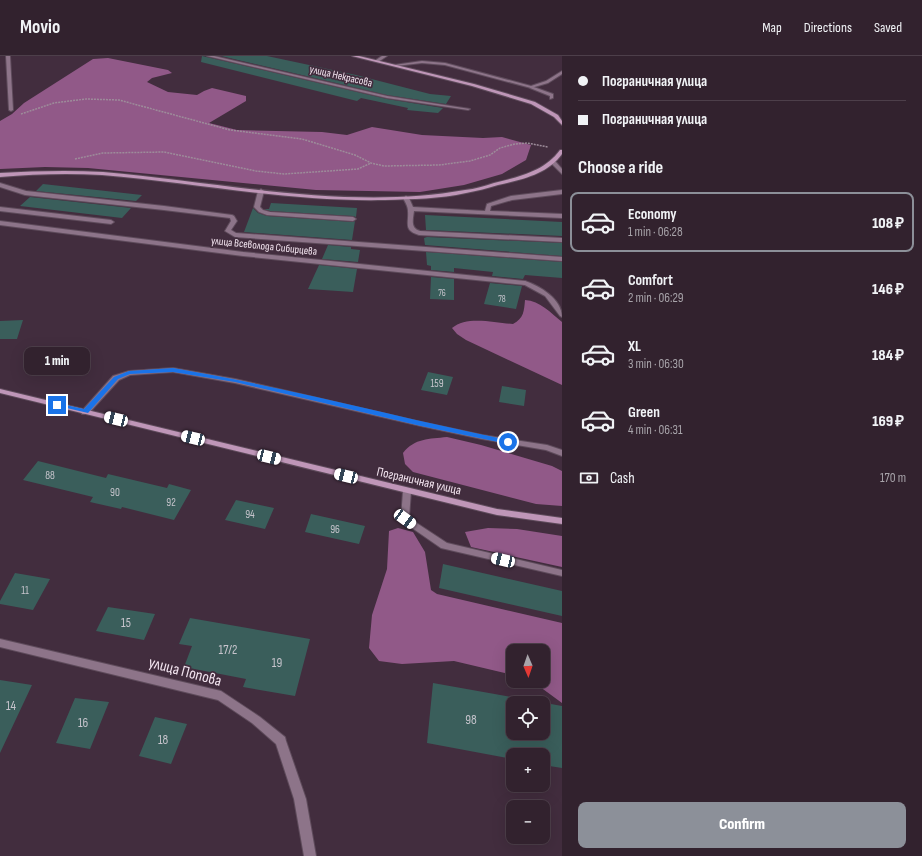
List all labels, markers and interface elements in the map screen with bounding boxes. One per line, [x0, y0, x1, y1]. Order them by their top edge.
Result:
text: Movio [20, 16, 60, 39]
text: Map [762, 19, 782, 36]
text: Directions [804, 19, 852, 36]
text: Saved [874, 19, 902, 36]
street label: улица Некрасова [308, 62, 374, 90]
text: Пограничная улица [602, 72, 707, 91]
text: Пограничная улица [602, 110, 707, 129]
text: Choose a ride [578, 157, 663, 178]
icon: car [580, 204, 616, 240]
text: Economy [628, 205, 677, 224]
text: 108 ₽ [872, 214, 904, 233]
text: 1 min · 06:28 [628, 224, 683, 240]
street label: улица Всеволода Сибирцева [210, 234, 318, 258]
icon: car [580, 270, 616, 306]
text: Comfort [628, 271, 673, 290]
text: 146 ₽ [872, 280, 904, 299]
house number: 76 [438, 288, 446, 299]
text: 2 min · 06:29 [628, 290, 684, 306]
house number: 78 [498, 294, 506, 305]
icon: car [580, 336, 616, 372]
text: XL [628, 337, 641, 356]
text: 184 ₽ [872, 346, 904, 365]
callout: 1 min [24, 347, 90, 375]
text: 1 min [45, 353, 69, 369]
text: 3 min · 06:30 [628, 356, 684, 372]
house number: 159 [430, 377, 444, 390]
route end [48, 396, 66, 414]
icon: car [580, 402, 616, 438]
text: Green [628, 403, 660, 422]
car [103, 410, 129, 428]
text: 169 ₽ [872, 412, 904, 431]
text: 4 min · 06:31 [628, 422, 683, 438]
car [180, 429, 206, 447]
route start [499, 433, 517, 451]
car [256, 448, 282, 466]
street label: Пограничная улица [375, 464, 463, 498]
car [333, 467, 359, 485]
icon: cash [578, 467, 600, 489]
house number: 88 [45, 469, 55, 482]
text: Cash [610, 469, 635, 488]
text: 170 m [880, 470, 906, 486]
house number: 90 [110, 486, 120, 499]
house number: 92 [166, 496, 176, 509]
car [392, 507, 418, 531]
house number: 94 [245, 508, 255, 521]
house number: 96 [330, 523, 340, 536]
car [490, 551, 516, 569]
house number: 11 [21, 584, 29, 597]
house number: 15 [121, 615, 131, 631]
house number: 17/2 [219, 642, 237, 658]
north arrow [506, 644, 550, 688]
map controls [506, 644, 550, 844]
street label: улица Попова [146, 653, 224, 691]
house number: 19 [272, 655, 282, 671]
button: locate [506, 696, 550, 740]
house number: 14 [6, 698, 17, 714]
house number: 98 [465, 712, 477, 728]
house number: 16 [78, 715, 88, 731]
house number: 18 [158, 732, 168, 748]
button: + [506, 748, 550, 792]
button: − [506, 800, 550, 844]
button: Confirm [578, 802, 906, 848]

